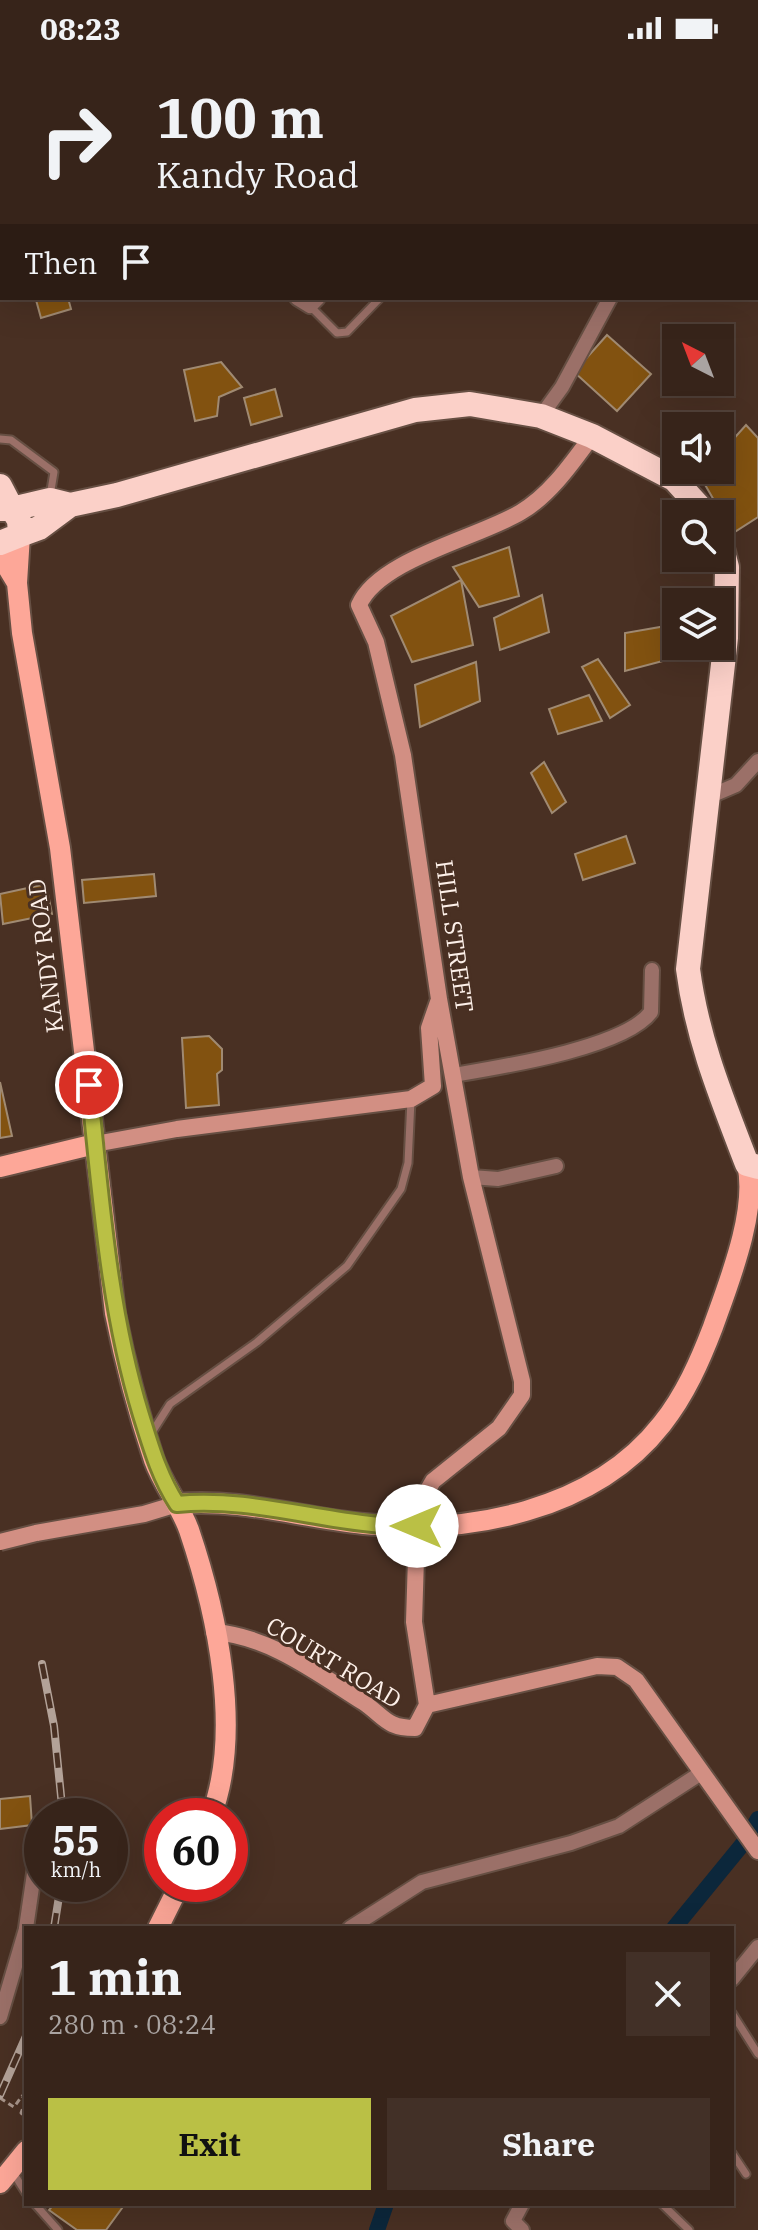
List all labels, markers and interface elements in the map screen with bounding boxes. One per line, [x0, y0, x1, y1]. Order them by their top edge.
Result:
text: 08:23 [40, 9, 121, 48]
text: 100 m [156, 81, 324, 153]
icon: right [24, 88, 128, 192]
text: Kandy Road [156, 151, 359, 198]
icon: arrive [114, 240, 158, 284]
text: Then [24, 243, 98, 282]
north arrow [662, 324, 734, 396]
map controls [662, 324, 734, 660]
button: sound [662, 412, 734, 484]
button: search [662, 500, 734, 572]
button: layers [662, 588, 734, 660]
street label: HILL STREET [428, 858, 482, 1014]
street label: KANDY ROAD [20, 877, 70, 1035]
pin [55, 1051, 123, 1119]
icon: arrive [67, 1063, 111, 1107]
position arrow [375, 1484, 459, 1568]
street label: COURT ROAD [260, 1609, 408, 1715]
speed limit sign: 60 [144, 1798, 248, 1902]
text: 55 [52, 1814, 100, 1866]
text: km/h [51, 1856, 101, 1883]
text: 1 min [48, 1946, 182, 2008]
button: close [626, 1952, 710, 2036]
text: 280 m · 08:24 [48, 2007, 216, 2041]
button: Exit [48, 2098, 371, 2190]
button: Share [387, 2098, 710, 2190]

